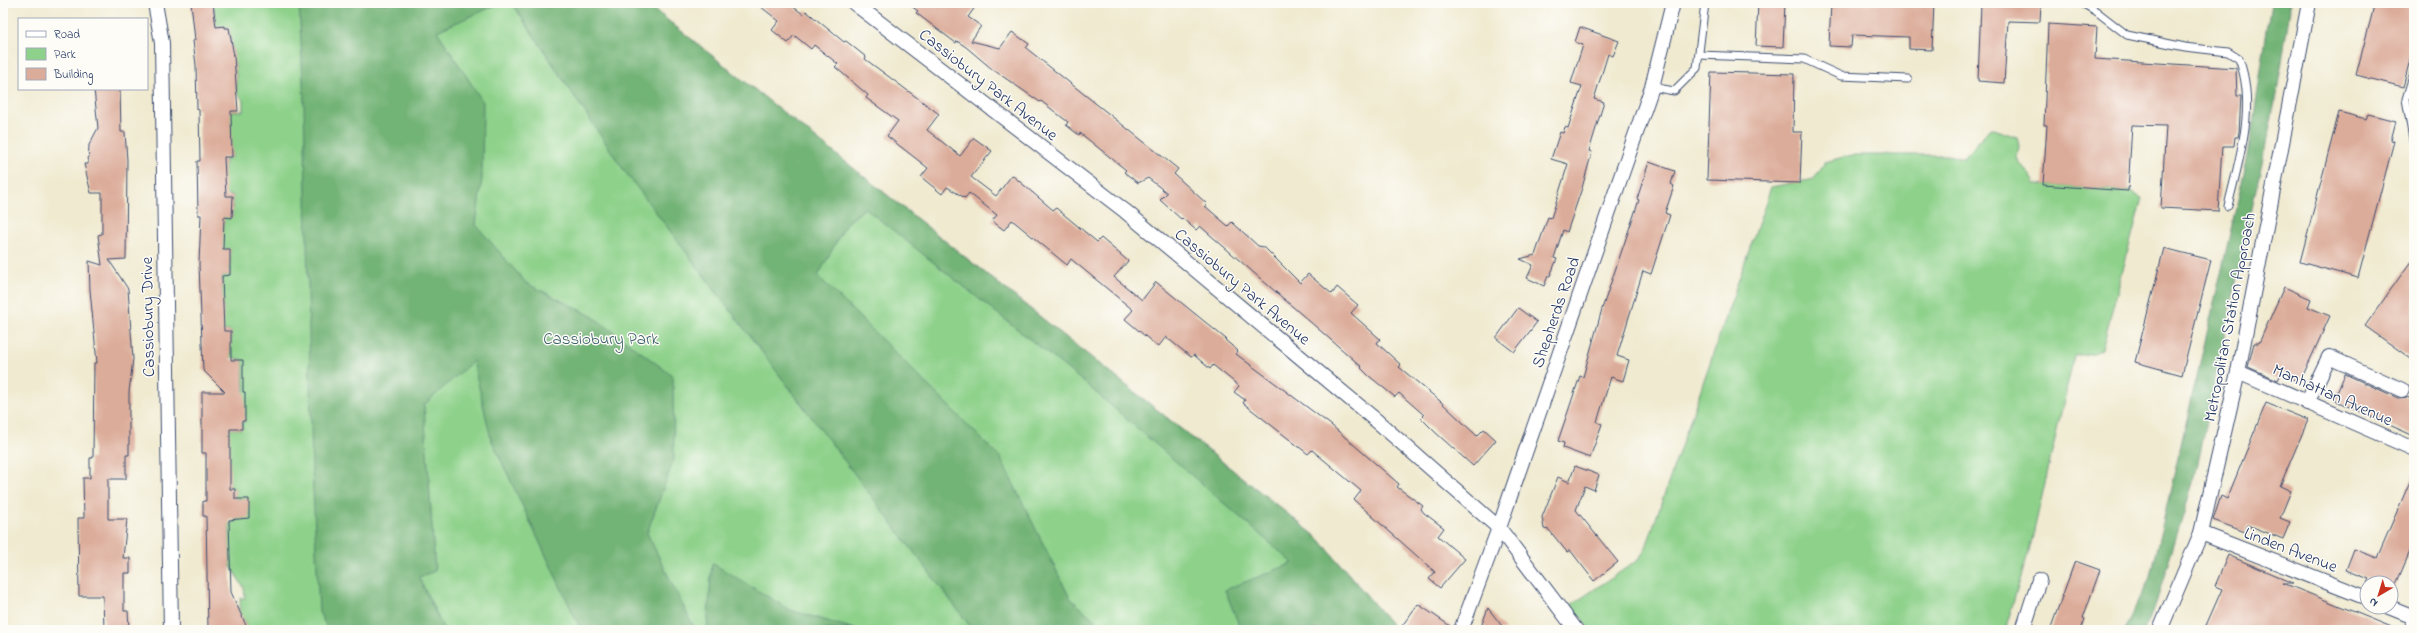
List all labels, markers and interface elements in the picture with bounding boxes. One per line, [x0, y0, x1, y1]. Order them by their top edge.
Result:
legend [18, 18, 148, 90]
street label: Cassiobury Park Avenue [913, 23, 1063, 149]
text: Road [54, 26, 80, 44]
text: Park [54, 46, 76, 64]
text: Building [53, 66, 93, 85]
street label: Metropolitan Station Approach [2198, 210, 2263, 424]
street label: Cassiobury Park Avenue [1168, 223, 1316, 353]
street label: Shepherds Road [1526, 253, 1587, 371]
street label: Cassiobury Drive [135, 256, 163, 377]
park label: Cassiobury Park [543, 327, 659, 353]
street label: Manhattan Avenue [2268, 358, 2397, 433]
street label: Linden Avenue [2240, 521, 2341, 580]
north arrow [2359, 575, 2399, 615]
text: N [2366, 593, 2381, 611]

